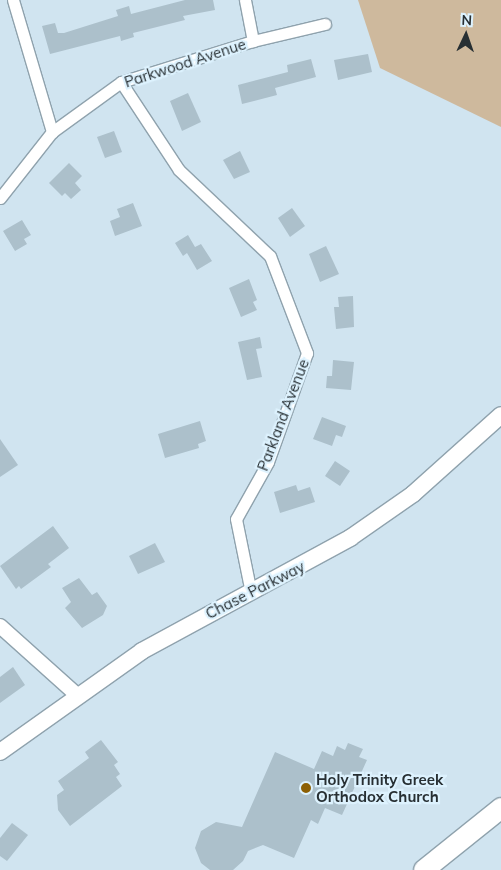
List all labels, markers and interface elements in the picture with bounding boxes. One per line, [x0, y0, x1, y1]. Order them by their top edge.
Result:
north arrow [441, 10, 491, 60]
text: N [461, 11, 473, 29]
street label: Parkwood Avenue [122, 35, 248, 91]
street label: Parkland Avenue [253, 357, 313, 473]
street label: Chase Parkway [203, 557, 307, 623]
place label: Holy Trinity Greek Orthodox Church [316, 770, 443, 805]
marker: Holy Trinity Greek Orthodox Church [300, 782, 312, 794]

